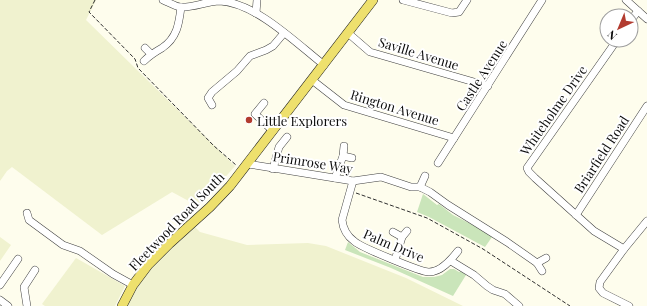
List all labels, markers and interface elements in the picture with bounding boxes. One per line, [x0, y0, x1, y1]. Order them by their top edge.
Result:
north arrow [599, 8, 639, 48]
text: N [604, 27, 620, 44]
street label: Saville Avenue [377, 33, 462, 73]
street label: Castle Avenue [452, 36, 511, 114]
street label: Whiteholme Drive [515, 61, 591, 159]
street label: Rington Avenue [349, 85, 442, 129]
place label: Little Explorers [257, 112, 347, 129]
street label: Briarfield Road [570, 112, 632, 196]
marker: Little Explorers [244, 115, 254, 125]
street label: Primrose Way [272, 147, 355, 177]
street label: Fleetwood Road South [125, 168, 228, 274]
street label: Palm Drive [361, 225, 427, 266]

